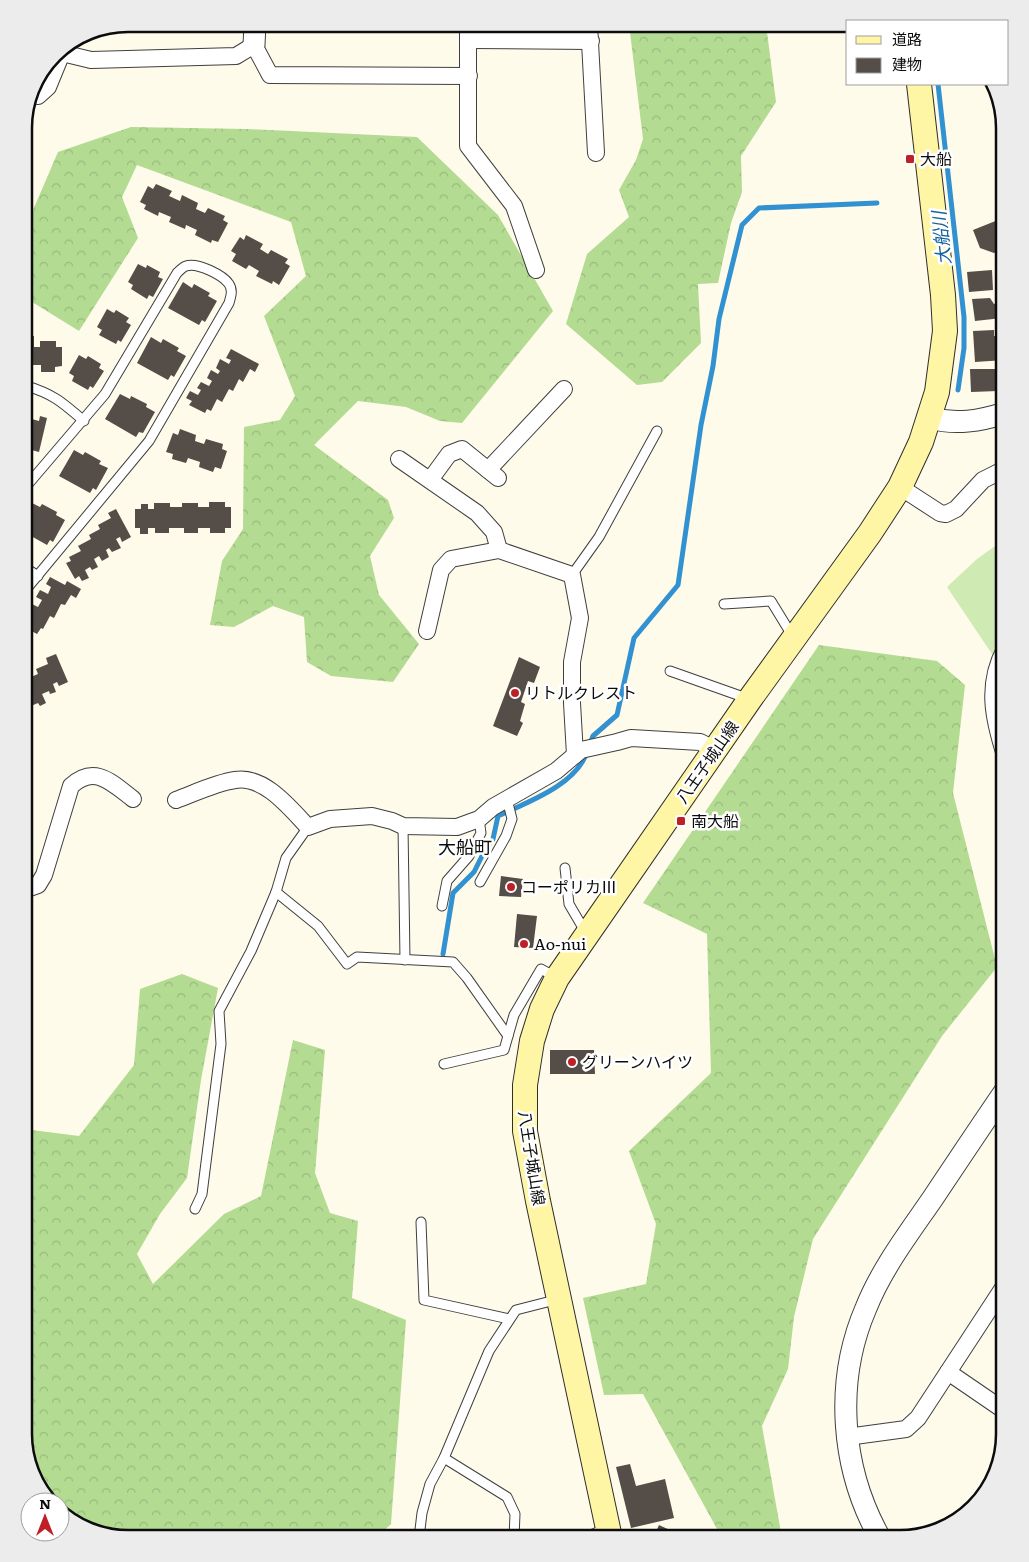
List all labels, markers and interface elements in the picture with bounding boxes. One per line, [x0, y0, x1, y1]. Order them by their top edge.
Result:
legend [846, 20, 1009, 85]
text: 道路 [892, 27, 922, 50]
text: 建物 [892, 52, 922, 75]
place label: 大船 [920, 146, 952, 170]
marker: 大船 [904, 153, 916, 165]
water label: 大船川 [924, 208, 957, 266]
place label: リトルクレスト [525, 680, 637, 704]
marker: リトルクレスト [509, 687, 521, 699]
street label: 八王子城山線 [669, 715, 744, 808]
place label: 南大船 [691, 808, 739, 832]
marker: 南大船 [675, 815, 687, 827]
district label: 大船町 [438, 833, 492, 860]
place label: コーポリカⅢ [521, 874, 617, 898]
marker: コーポリカⅢ [505, 881, 517, 893]
place label: Ao-nui [534, 931, 586, 955]
marker: Ao-nui [518, 938, 530, 950]
place label: グリーンハイツ [582, 1049, 693, 1073]
marker: グリーンハイツ [566, 1056, 578, 1068]
street label: 八王子城山線 [514, 1109, 552, 1207]
north arrow [20, 1492, 70, 1542]
text: N [39, 1493, 51, 1513]

